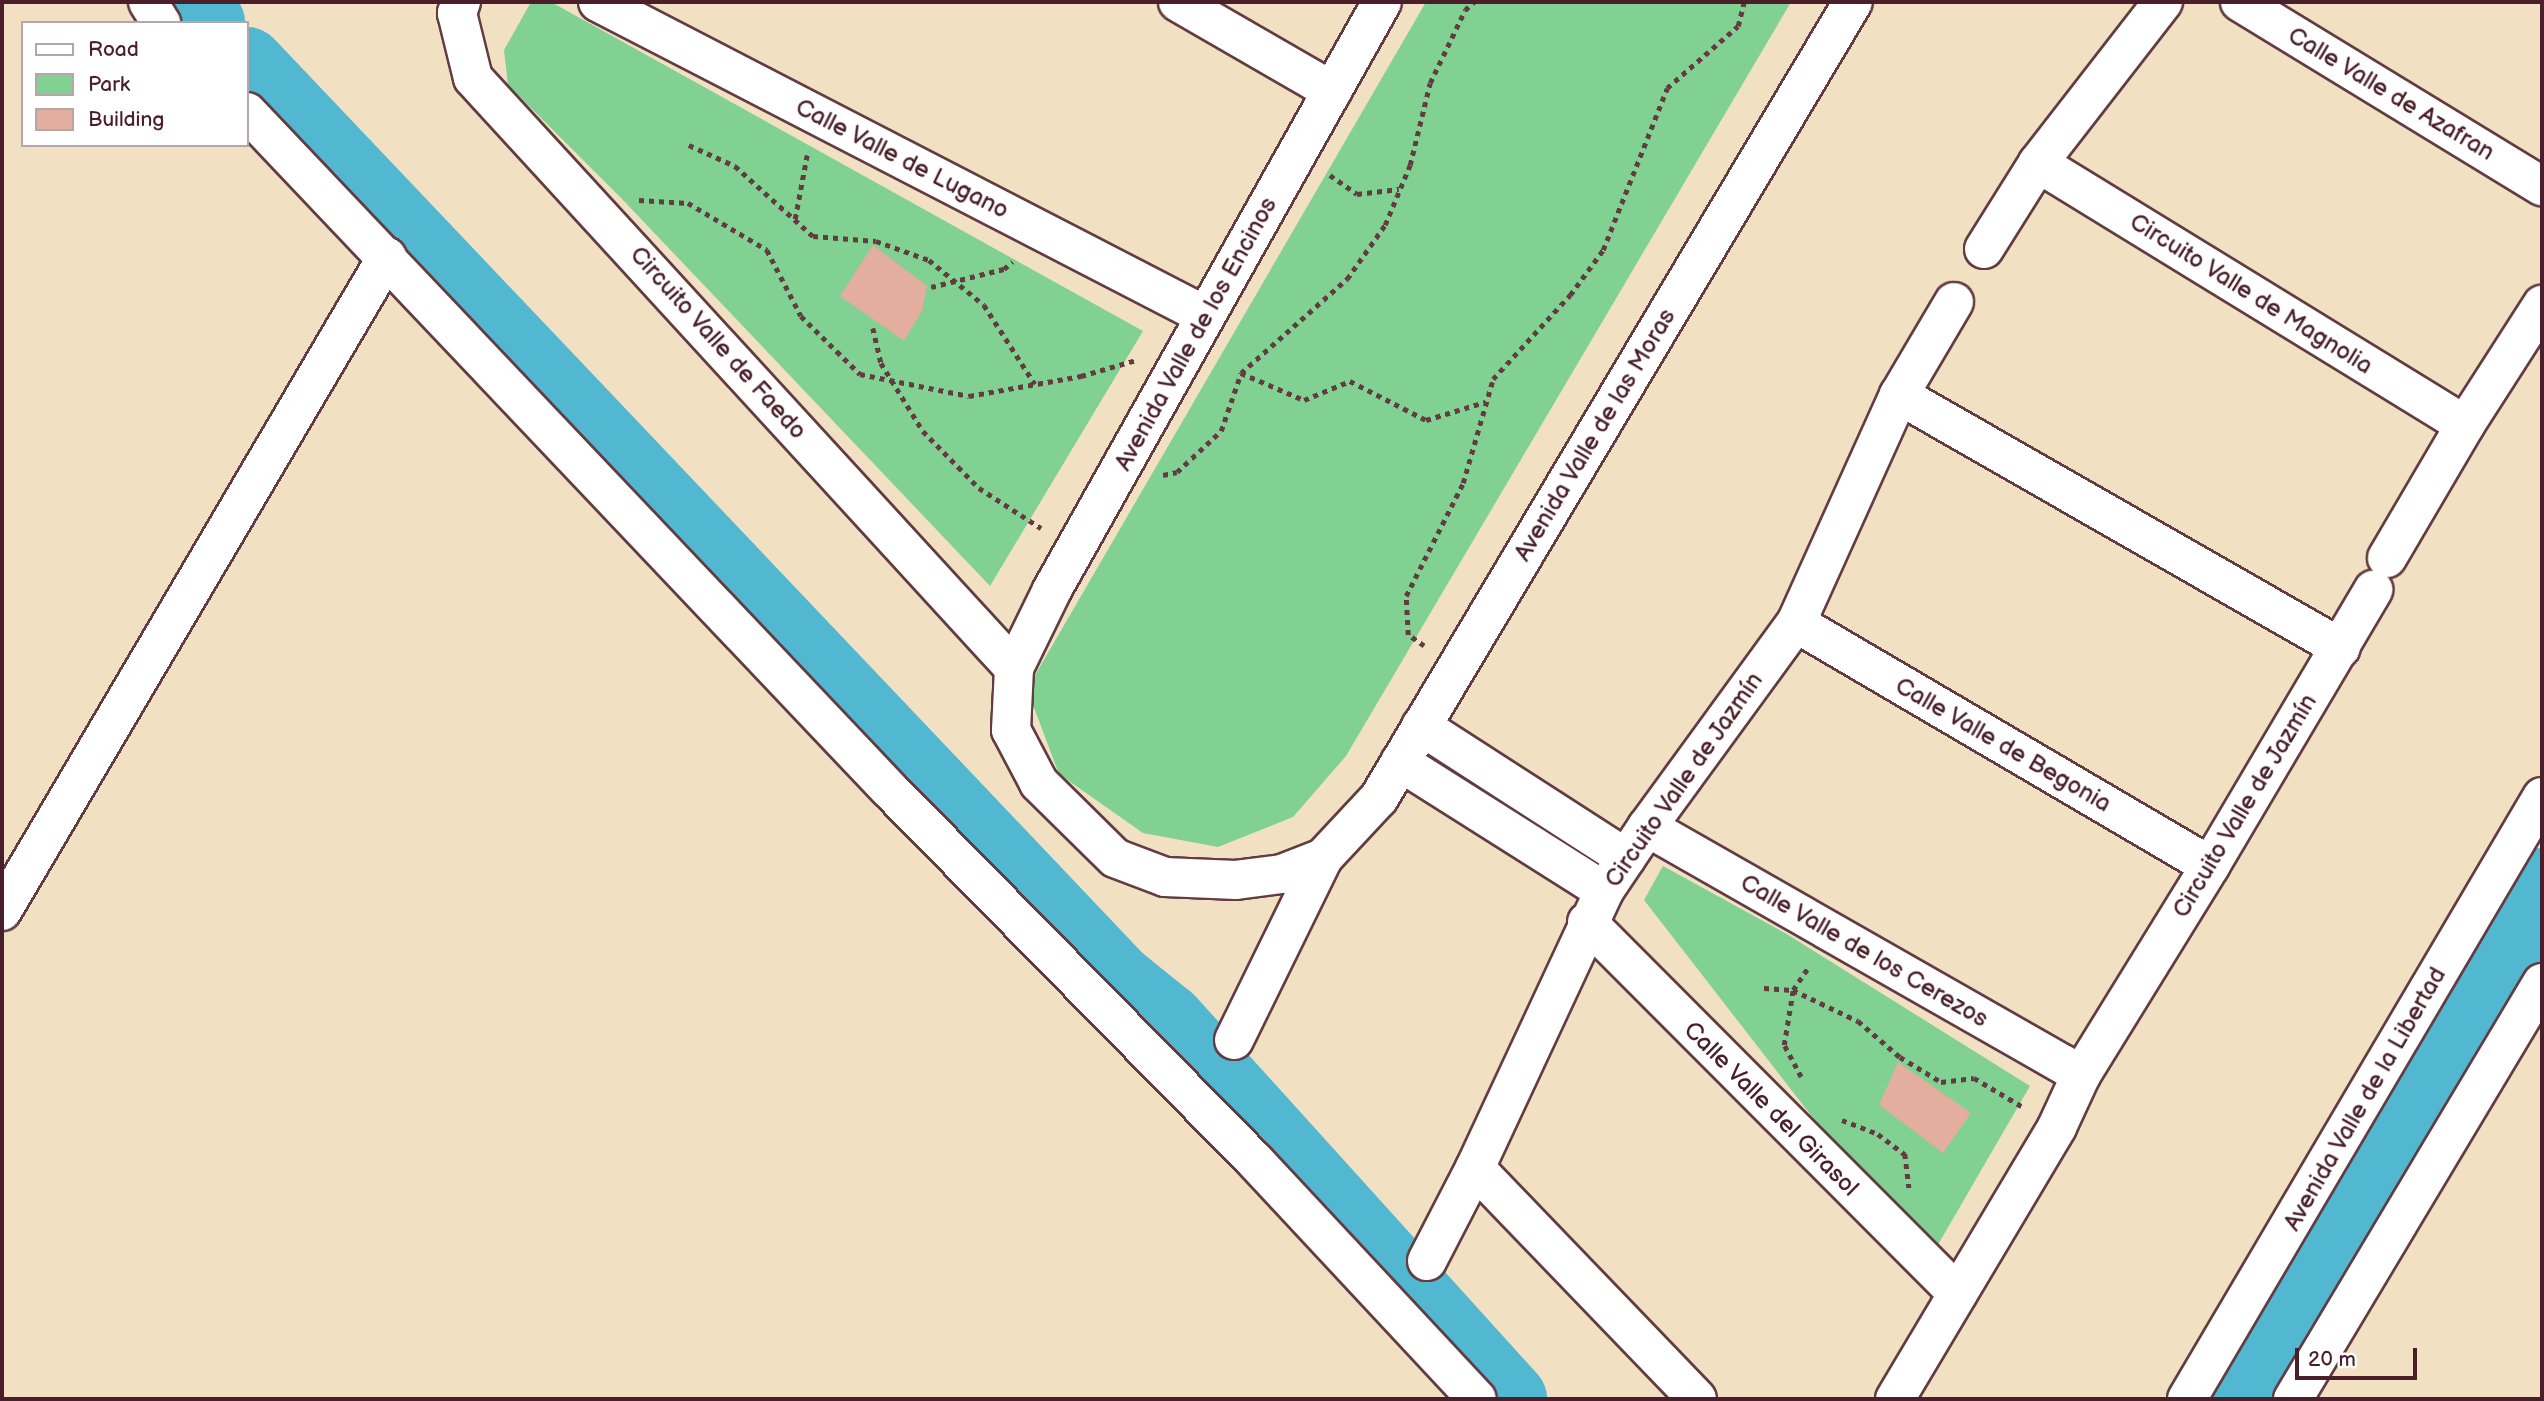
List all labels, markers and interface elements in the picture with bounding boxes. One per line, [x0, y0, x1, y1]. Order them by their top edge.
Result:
legend [21, 21, 248, 147]
street label: Calle Valle de Azafran [2282, 21, 2500, 167]
text: Road [88, 37, 139, 62]
text: Park [88, 72, 130, 97]
street label: Calle Valle de Lugano [790, 93, 1014, 225]
text: Building [88, 107, 164, 132]
street label: Avenida Valle de los Encinos [1109, 192, 1283, 476]
street label: Circuito Valle de Magnolia [2124, 207, 2378, 381]
street label: Circuito Valle de Faedo [624, 240, 812, 446]
street label: Avenida Valle de las Moras [1508, 303, 1682, 567]
street label: Circuito Valle de Jazmín [1598, 666, 1770, 894]
street label: Calle Valle de Begonia [1890, 671, 2116, 819]
street label: Circuito Valle de Jazmín [2166, 688, 2324, 924]
street label: Calle Valle de los Cerezos [1735, 868, 1993, 1034]
street label: Avenida Valle de la Libertad [2278, 962, 2452, 1236]
street label: Calle Valle del Girasol [1677, 1015, 1865, 1203]
scale bar [2299, 1334, 2422, 1378]
text: 20 m [2308, 1347, 2356, 1372]

